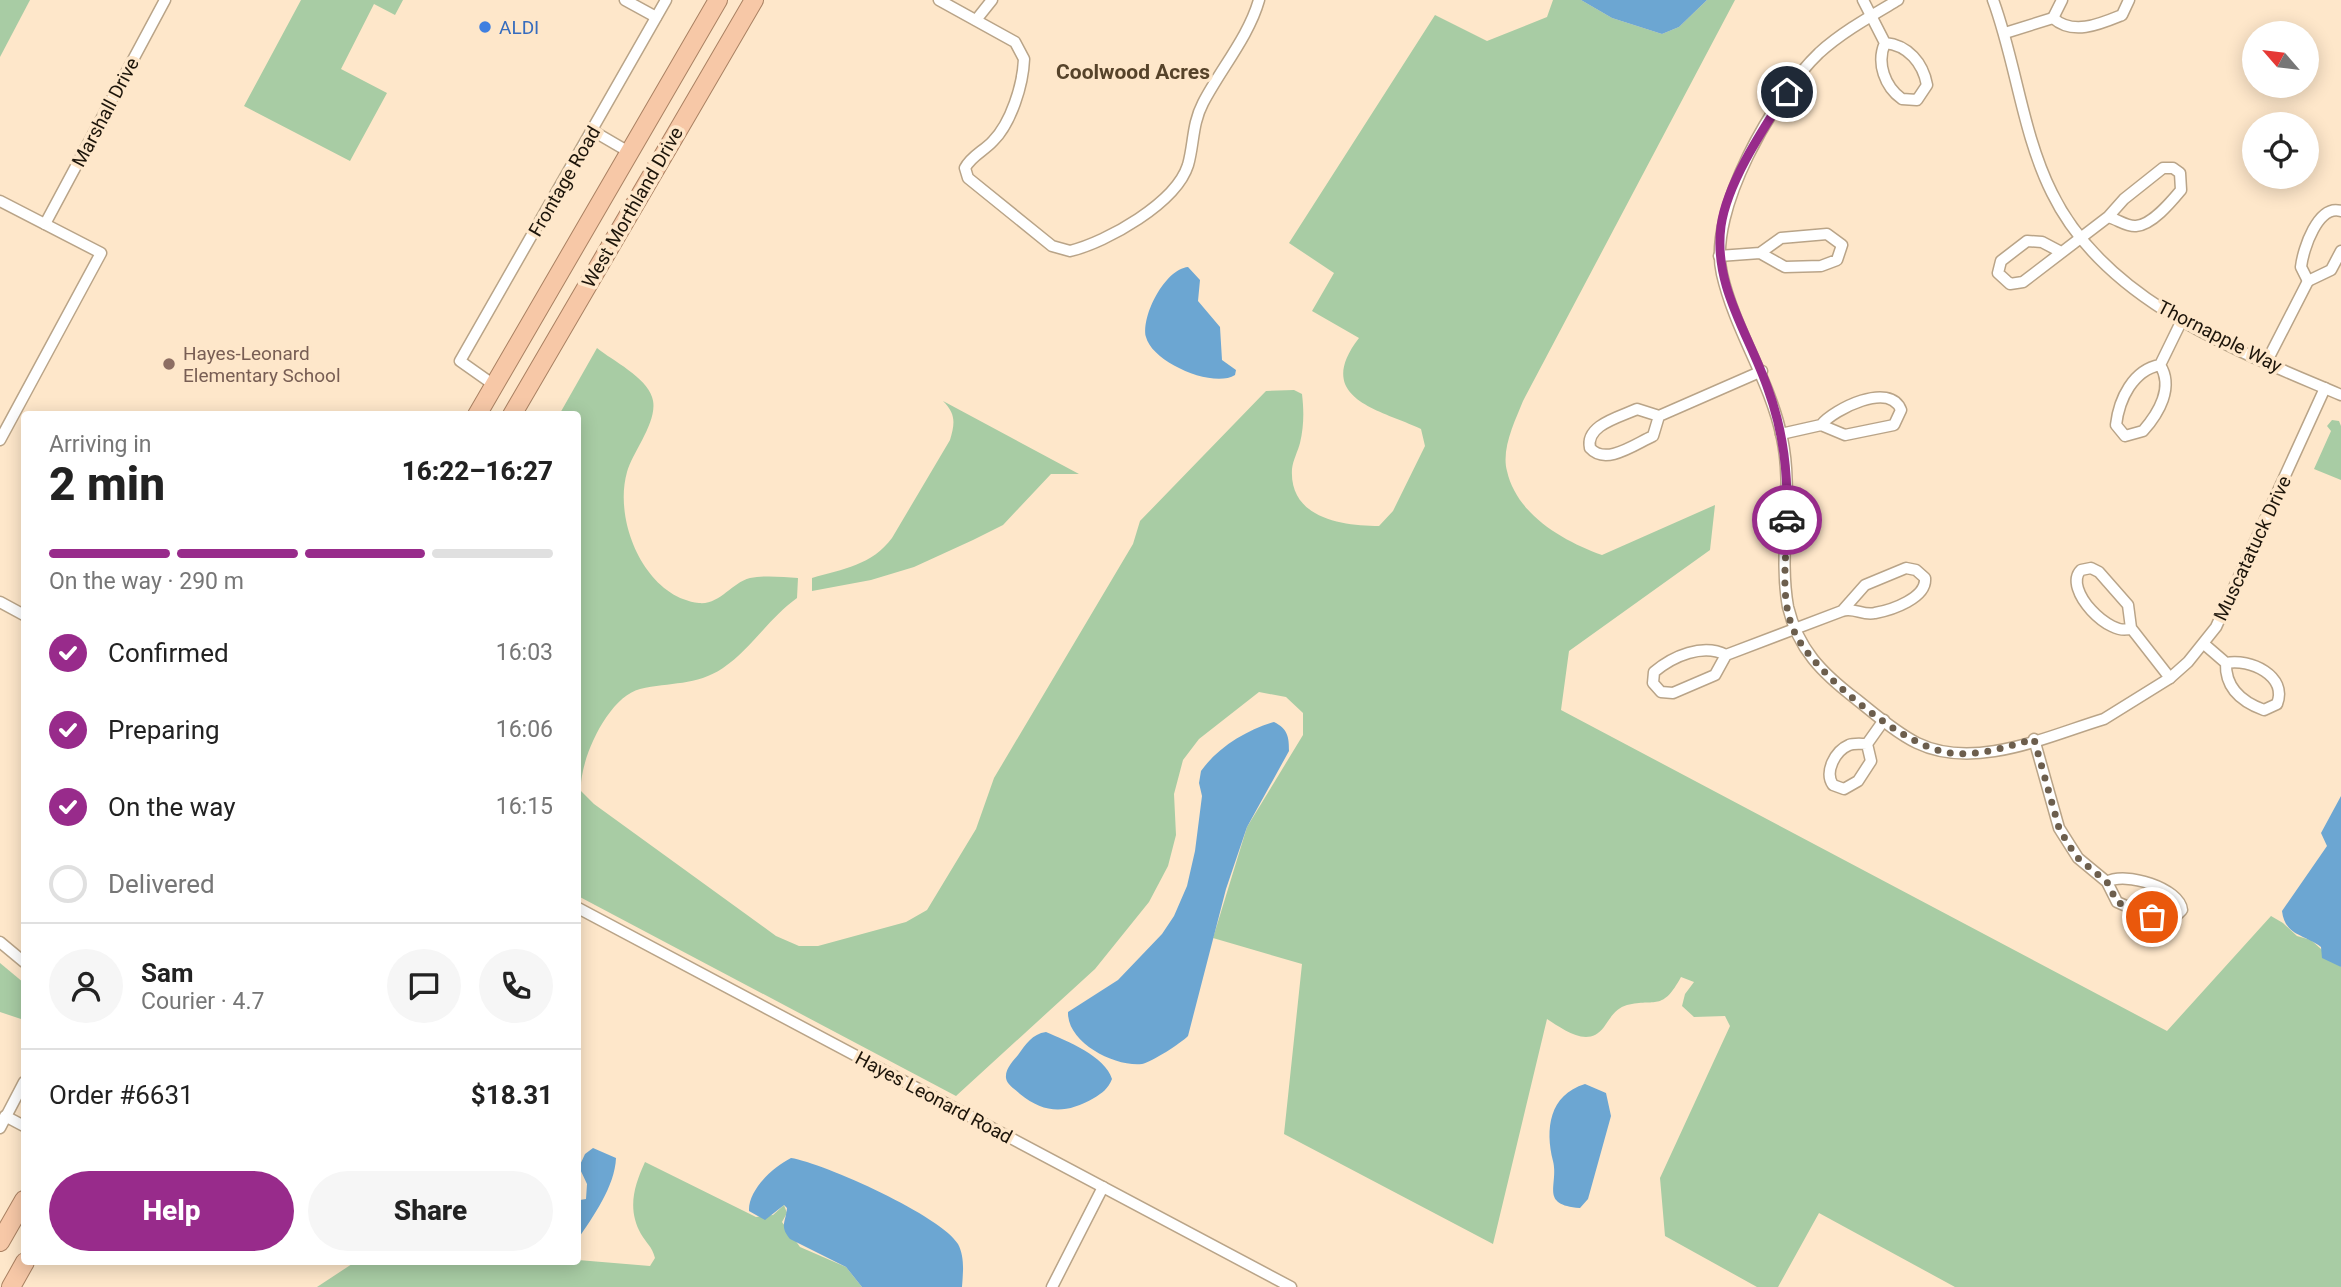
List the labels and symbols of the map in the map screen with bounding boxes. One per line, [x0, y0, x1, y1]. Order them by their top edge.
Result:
place label: ALDI [499, 16, 539, 39]
marker: ALDI [477, 19, 493, 35]
north arrow [2242, 21, 2319, 98]
street label: Marshall Drive [67, 54, 144, 171]
district label: Coolwood Acres [1056, 60, 1210, 84]
pin [1757, 62, 1817, 122]
street label: Frontage Road [524, 122, 605, 240]
street label: West Morthland Drive [577, 123, 688, 292]
street label: Thornapple Way [2154, 295, 2286, 378]
place label: Hayes-Leonard Elementary School [183, 342, 341, 387]
marker: Hayes-Leonard Elementary School [161, 356, 177, 372]
street label: Muscatatuck Drive [2209, 472, 2296, 624]
courier [1752, 485, 1822, 555]
pin [2122, 887, 2182, 947]
street label: Hayes Leonard Road [851, 1046, 1016, 1149]

